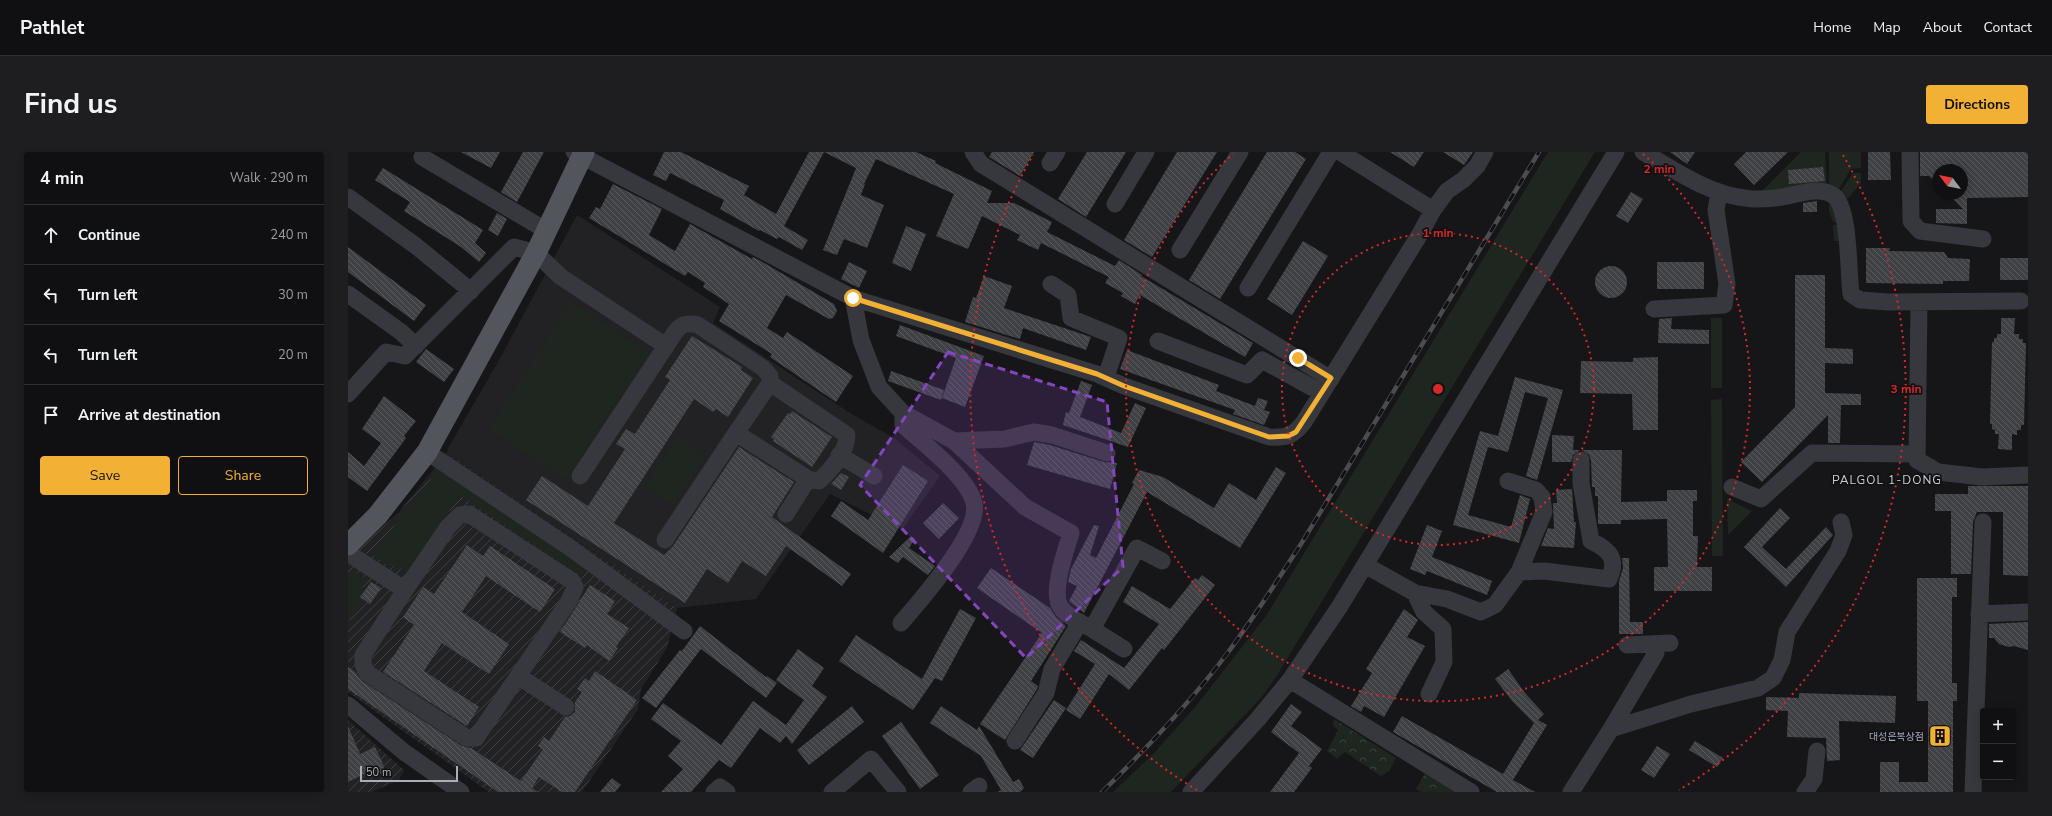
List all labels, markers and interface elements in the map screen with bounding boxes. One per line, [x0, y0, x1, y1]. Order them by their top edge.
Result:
text: Pathlet [20, 15, 84, 41]
text: Home [1813, 18, 1851, 37]
text: Map [1873, 18, 1901, 37]
text: About [1923, 18, 1962, 37]
text: Contact [1984, 18, 2032, 37]
text: Find us [24, 85, 118, 123]
button: Directions [1926, 85, 2028, 124]
text: 2 min [1643, 161, 1675, 177]
north arrow [1932, 164, 1968, 200]
text: 4 min [40, 167, 84, 190]
text: Walk · 290 m [230, 169, 308, 187]
icon: ahead [40, 224, 62, 246]
text: Continue [78, 225, 140, 245]
text: 1 min [1422, 225, 1454, 241]
text: 240 m [270, 226, 308, 244]
icon: left [40, 284, 62, 306]
text: Turn left [78, 285, 137, 305]
text: 30 m [278, 286, 308, 304]
route start [844, 289, 862, 307]
icon: left [40, 344, 62, 366]
text: Turn left [78, 345, 137, 365]
text: 20 m [278, 346, 308, 364]
route end [1289, 349, 1307, 367]
text: 3 min [1890, 381, 1922, 397]
centre of rings [1431, 382, 1445, 396]
icon: arrive [40, 404, 62, 426]
text: Arrive at destination [78, 405, 221, 425]
button: Save [40, 456, 170, 495]
button: Share [178, 456, 308, 495]
district label: PALGOL 1-DONG [1832, 472, 1942, 488]
map controls [1980, 708, 2016, 780]
button: + [1980, 708, 2016, 744]
building icon: 대성은복상점 [1927, 723, 1953, 749]
place label: 대성은복상점 [1869, 730, 1924, 744]
button: − [1980, 744, 2016, 780]
scale bar [360, 764, 458, 783]
text: 50 m [366, 765, 391, 780]

